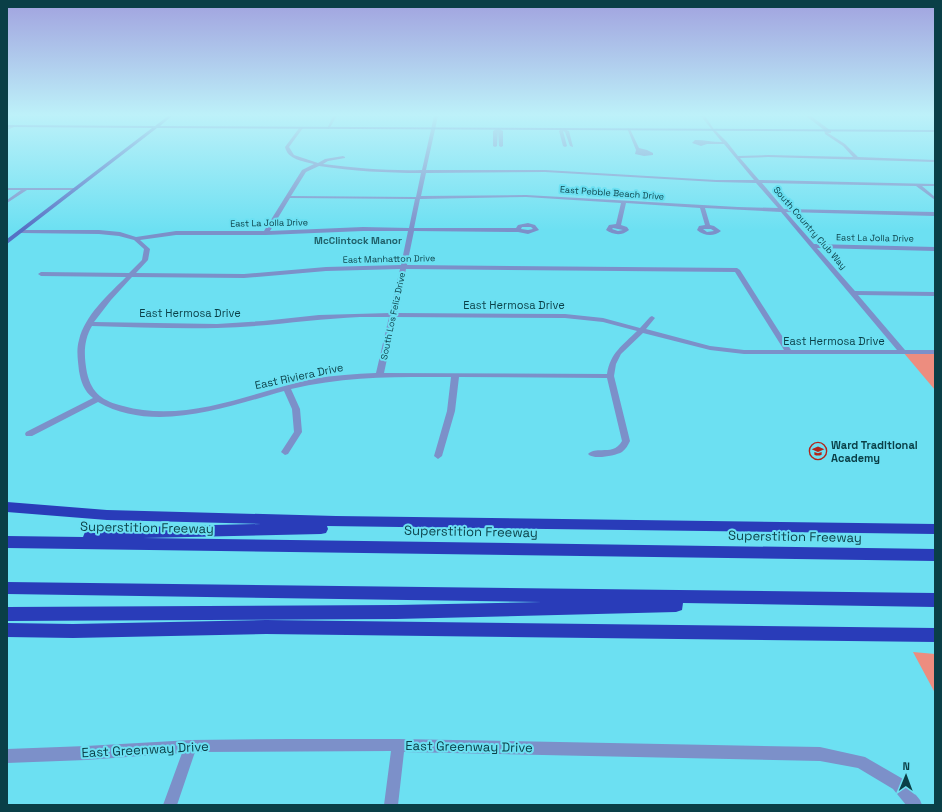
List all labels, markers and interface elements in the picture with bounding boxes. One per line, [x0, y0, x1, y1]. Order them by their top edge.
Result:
street label: East Pebble Beach Drive [559, 183, 665, 203]
street label: South Country Club Way [771, 184, 849, 272]
street label: East La Jolla Drive [230, 216, 308, 230]
street label: East La Jolla Drive [836, 231, 914, 245]
district label: McClintock Manor [314, 234, 402, 247]
street label: East Manhatton Drive [343, 252, 435, 266]
street label: South Los Feliz Drive [378, 271, 408, 361]
street label: East Hermosa Drive [463, 298, 565, 312]
street label: East Hermosa Drive [139, 306, 241, 320]
street label: East Hermosa Drive [783, 334, 885, 348]
street label: East Riviera Drive [253, 360, 345, 392]
place label: Ward Traditional Academy [831, 438, 918, 465]
school or university icon: Ward Traditional Academy [808, 441, 828, 461]
street label: Superstition Freeway [80, 518, 214, 537]
street label: Superstition Freeway [404, 522, 538, 541]
street label: Superstition Freeway [728, 527, 862, 546]
street label: East Greenway Drive [405, 737, 533, 756]
street label: East Greenway Drive [81, 738, 209, 761]
north arrow [886, 756, 926, 796]
text: N [902, 759, 910, 773]

